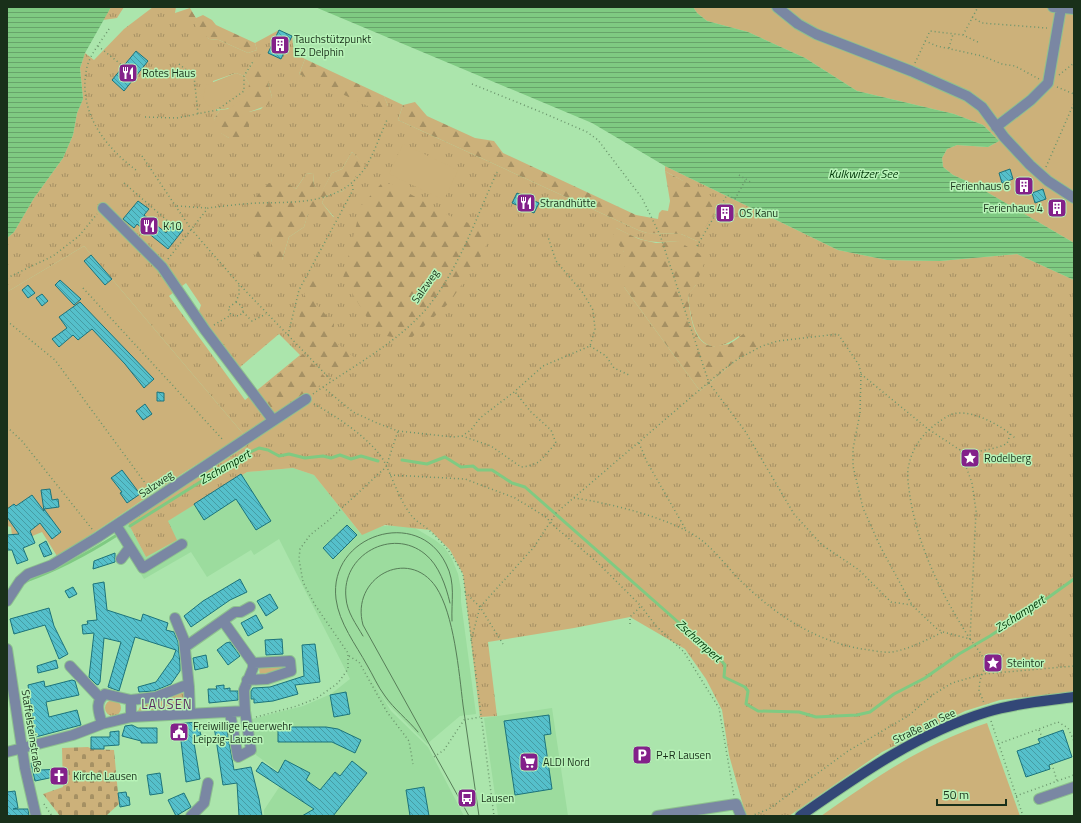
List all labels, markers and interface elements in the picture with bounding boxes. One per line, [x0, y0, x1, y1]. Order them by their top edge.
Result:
place label: Tauchstützpunkt E2 Delphin [294, 31, 371, 60]
building icon: Tauchstützpunkt E2 Delphin [269, 34, 291, 56]
restaurant icon: Rotes Haus [117, 62, 139, 84]
place label: Rotes Haus [142, 65, 195, 81]
water label: Kulkwitzer See [828, 164, 899, 183]
building icon: Ferienhaus 6 [1013, 175, 1035, 197]
place label: Ferienhaus 6 [950, 178, 1010, 194]
restaurant icon: Strandhütte [515, 192, 537, 214]
place label: Strandhütte [540, 195, 596, 211]
building icon: Ferienhaus 4 [1046, 197, 1068, 219]
place label: Ferienhaus 4 [983, 200, 1043, 216]
building icon: OS Kanu [714, 202, 736, 224]
place label: OS Kanu [739, 205, 778, 221]
restaurant icon: K10 [138, 215, 160, 237]
place label: K10 [163, 218, 182, 234]
street label: Salzweg [407, 265, 443, 306]
water label: Zschampert [196, 444, 255, 489]
place icon: Rodelberg [959, 447, 981, 469]
place label: Rodelberg [984, 450, 1031, 466]
street label: Salzweg [136, 466, 177, 501]
water label: Zschampert [991, 590, 1050, 637]
water label: Zschampert [672, 615, 728, 667]
place icon: Steintor [982, 652, 1004, 674]
place label: Steintor [1007, 655, 1044, 671]
street label: Staffelsteinstraße [18, 688, 47, 774]
district label: LAUSEN [141, 694, 193, 714]
street label: Straße am See [890, 704, 958, 748]
place label: Freiwillige Feuerwehr Leipzig-Lausen [193, 718, 292, 747]
public building icon: Freiwillige Feuerwehr Leipzig-Lausen [168, 721, 190, 743]
parking icon: P+R Lausen [631, 744, 653, 766]
place label: P+R Lausen [656, 747, 711, 763]
supermarket icon: ALDI Nord [518, 751, 540, 773]
place label: ALDI Nord [543, 754, 590, 770]
church icon: Kirche Lausen [48, 765, 70, 787]
place label: Kirche Lausen [73, 768, 137, 784]
scale bar [937, 781, 1006, 807]
text: 50 m [943, 785, 969, 804]
bus stop icon: Lausen [456, 787, 478, 809]
place label: Lausen [481, 790, 514, 806]

